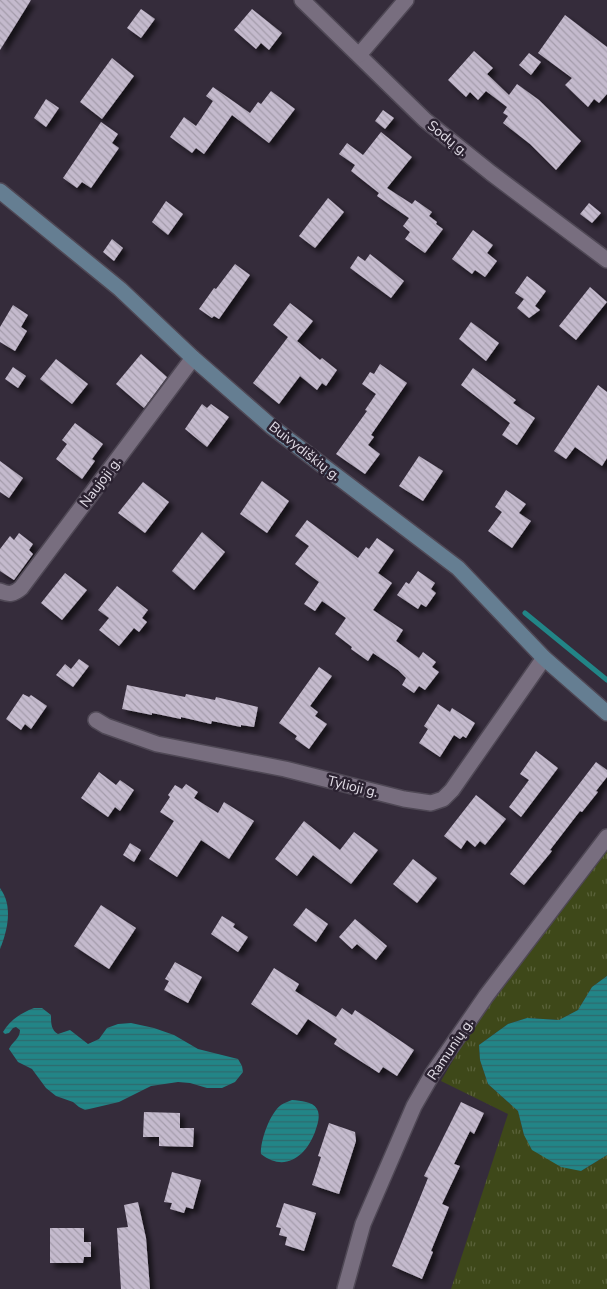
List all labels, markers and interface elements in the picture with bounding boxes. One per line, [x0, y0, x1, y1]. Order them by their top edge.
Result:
street label: Sodų g. [423, 116, 472, 161]
street label: Buivydiškių g. [265, 417, 345, 485]
street label: Naujoji g. [75, 453, 126, 511]
street label: Tylioji g. [326, 771, 380, 802]
street label: Ramunių g. [423, 1015, 478, 1084]

